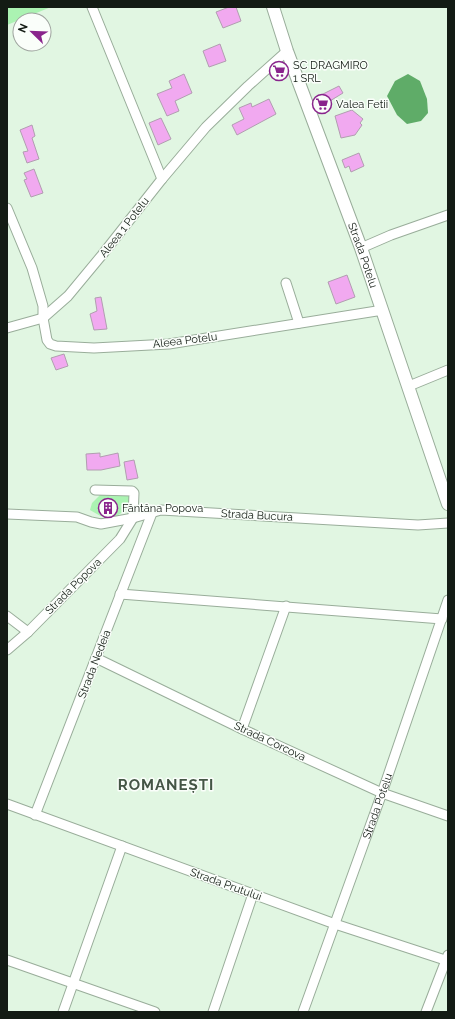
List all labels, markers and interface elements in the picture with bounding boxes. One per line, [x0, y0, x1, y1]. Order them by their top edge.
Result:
north arrow [12, 12, 52, 52]
text: N [16, 22, 31, 35]
place label: SC DRAGMIRO 1 SRL [293, 59, 368, 85]
supermarket icon: SC DRAGMIRO 1 SRL [268, 60, 290, 82]
supermarket icon: Valea Fetii [311, 93, 333, 115]
place label: Valea Fetii [336, 98, 388, 111]
street label: Aleea 1 Potelu [97, 195, 152, 260]
street label: Strada Potelu [345, 221, 380, 290]
street label: Aleea Potelu [152, 330, 218, 351]
building icon: Fântâna Popova [97, 497, 119, 519]
place label: Fântâna Popova [122, 502, 203, 515]
street label: Strada Bucura [221, 507, 293, 524]
street label: Strada Popova [43, 556, 104, 617]
street label: Strada Nedeia [75, 628, 113, 700]
street label: Strada Corcova [232, 719, 308, 764]
street label: Strada Potelu [360, 772, 395, 841]
district label: ROMANEȘTI [118, 776, 214, 794]
street label: Strada Prutului [188, 866, 263, 903]

